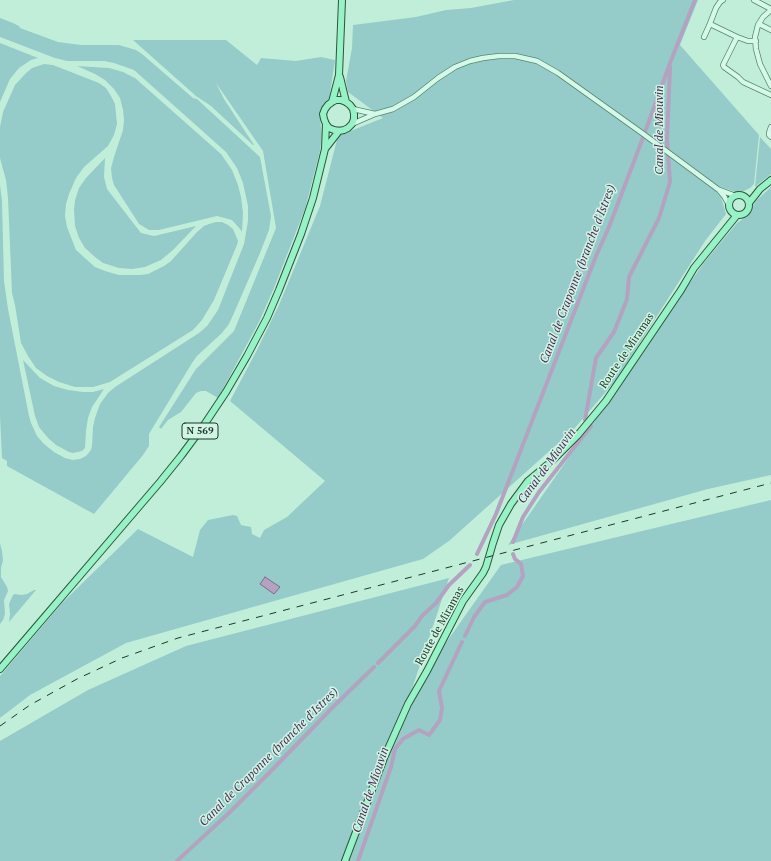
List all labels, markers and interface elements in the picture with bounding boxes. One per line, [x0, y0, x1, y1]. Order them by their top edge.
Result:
water label: Canal de Miouvin [653, 85, 667, 175]
water label: Canal de Craponne (branche d'Istres) [537, 183, 619, 365]
street label: Route de Miramas [597, 311, 657, 391]
road number: N 569 [182, 423, 218, 439]
water label: Canal de Miouvin [515, 426, 579, 506]
street label: Route de Miramas [413, 584, 467, 668]
water label: Canal de Craponne (branche d'Istres) [197, 685, 341, 829]
water label: Canal de Miouvin [350, 745, 392, 835]

